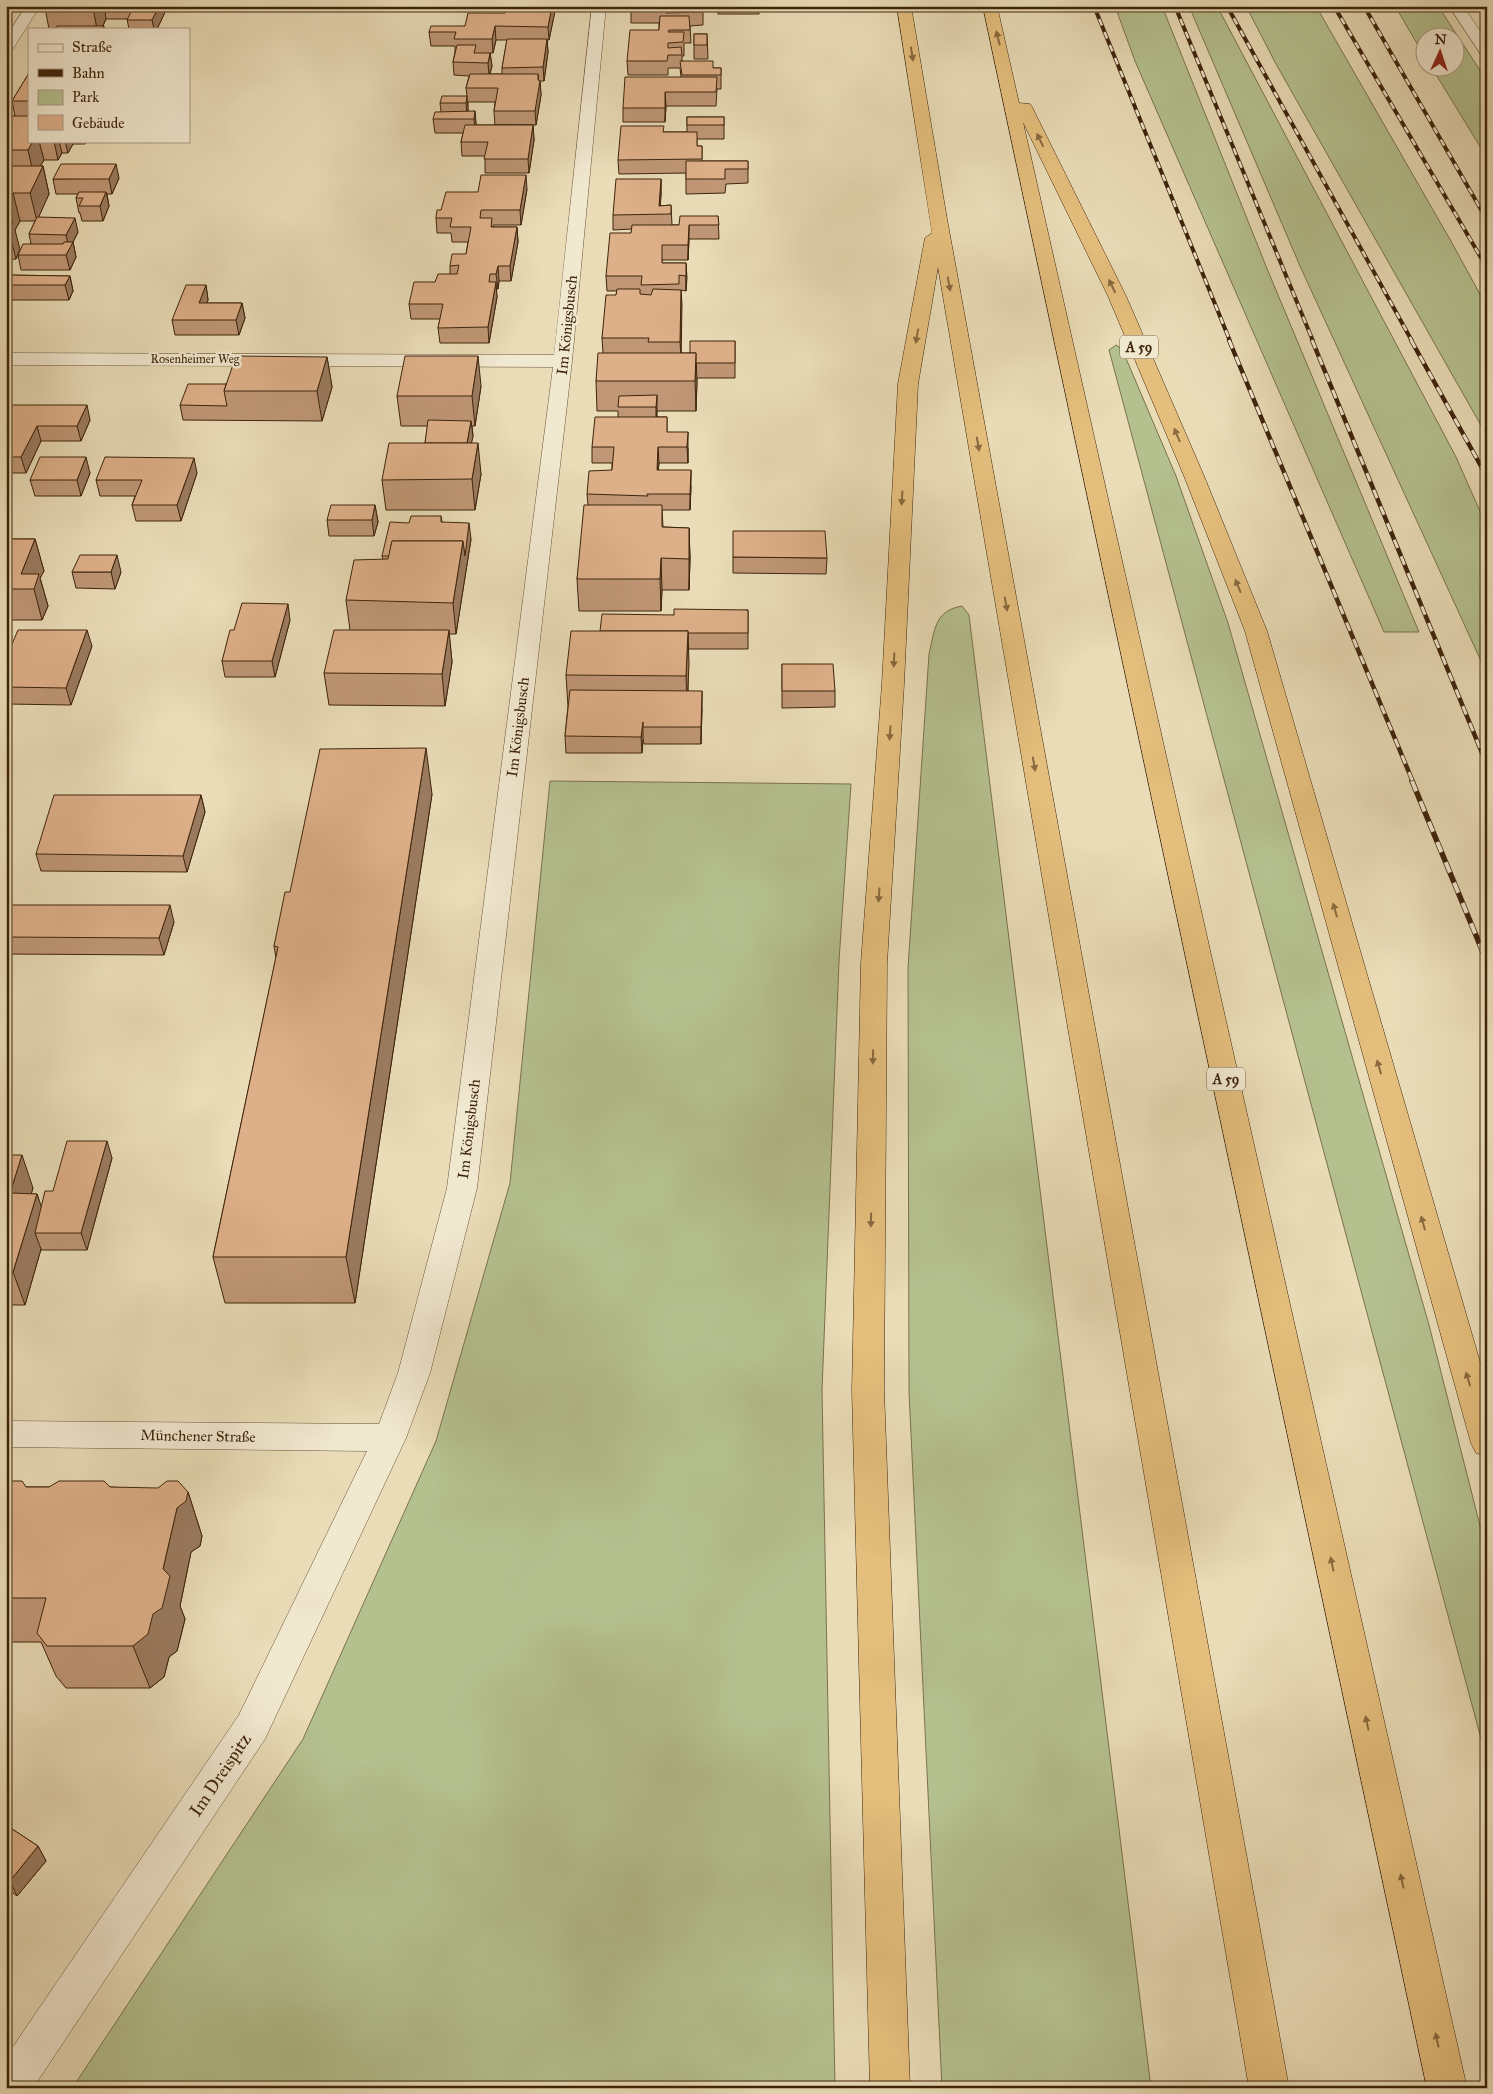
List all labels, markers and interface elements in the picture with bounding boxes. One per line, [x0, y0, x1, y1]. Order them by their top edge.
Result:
legend [28, 28, 190, 142]
north arrow [1416, 28, 1466, 78]
one-way arrow [993, 31, 1001, 46]
text: N [1434, 31, 1447, 48]
text: Straße [72, 38, 112, 56]
one-way arrow [908, 47, 916, 63]
text: Bahn [72, 64, 105, 82]
text: Park [72, 88, 99, 106]
text: Gebäude [72, 114, 125, 132]
one-way arrow [1036, 133, 1044, 148]
street label: Im Königsbusch [553, 273, 581, 376]
one-way arrow [946, 277, 954, 293]
one-way arrow [1108, 279, 1116, 293]
one-way arrow [912, 328, 920, 344]
road number: A 59 [1120, 336, 1158, 358]
street label: Rosenheimer Weg [151, 352, 240, 367]
one-way arrow [1172, 428, 1180, 442]
one-way arrow [974, 437, 982, 453]
one-way arrow [898, 490, 906, 506]
one-way arrow [1234, 578, 1242, 593]
one-way arrow [1003, 597, 1011, 613]
one-way arrow [890, 652, 898, 668]
street label: Im Königsbusch [503, 675, 533, 778]
one-way arrow [885, 725, 893, 741]
one-way arrow [1031, 757, 1039, 773]
one-way arrow [875, 887, 883, 903]
one-way arrow [1330, 903, 1338, 918]
one-way arrow [869, 1050, 877, 1066]
one-way arrow [1374, 1059, 1382, 1074]
road number: A 59 [1207, 1068, 1245, 1090]
street label: Im Königsbusch [454, 1077, 484, 1180]
one-way arrow [867, 1212, 875, 1228]
one-way arrow [1419, 1215, 1427, 1231]
one-way arrow [1463, 1371, 1471, 1386]
street label: Münchener Straße [140, 1426, 256, 1446]
one-way arrow [1328, 1556, 1336, 1571]
one-way arrow [1363, 1715, 1371, 1730]
street label: Im Dreispitz [184, 1729, 256, 1821]
one-way arrow [1398, 1874, 1406, 1889]
one-way arrow [1432, 2032, 1440, 2048]

